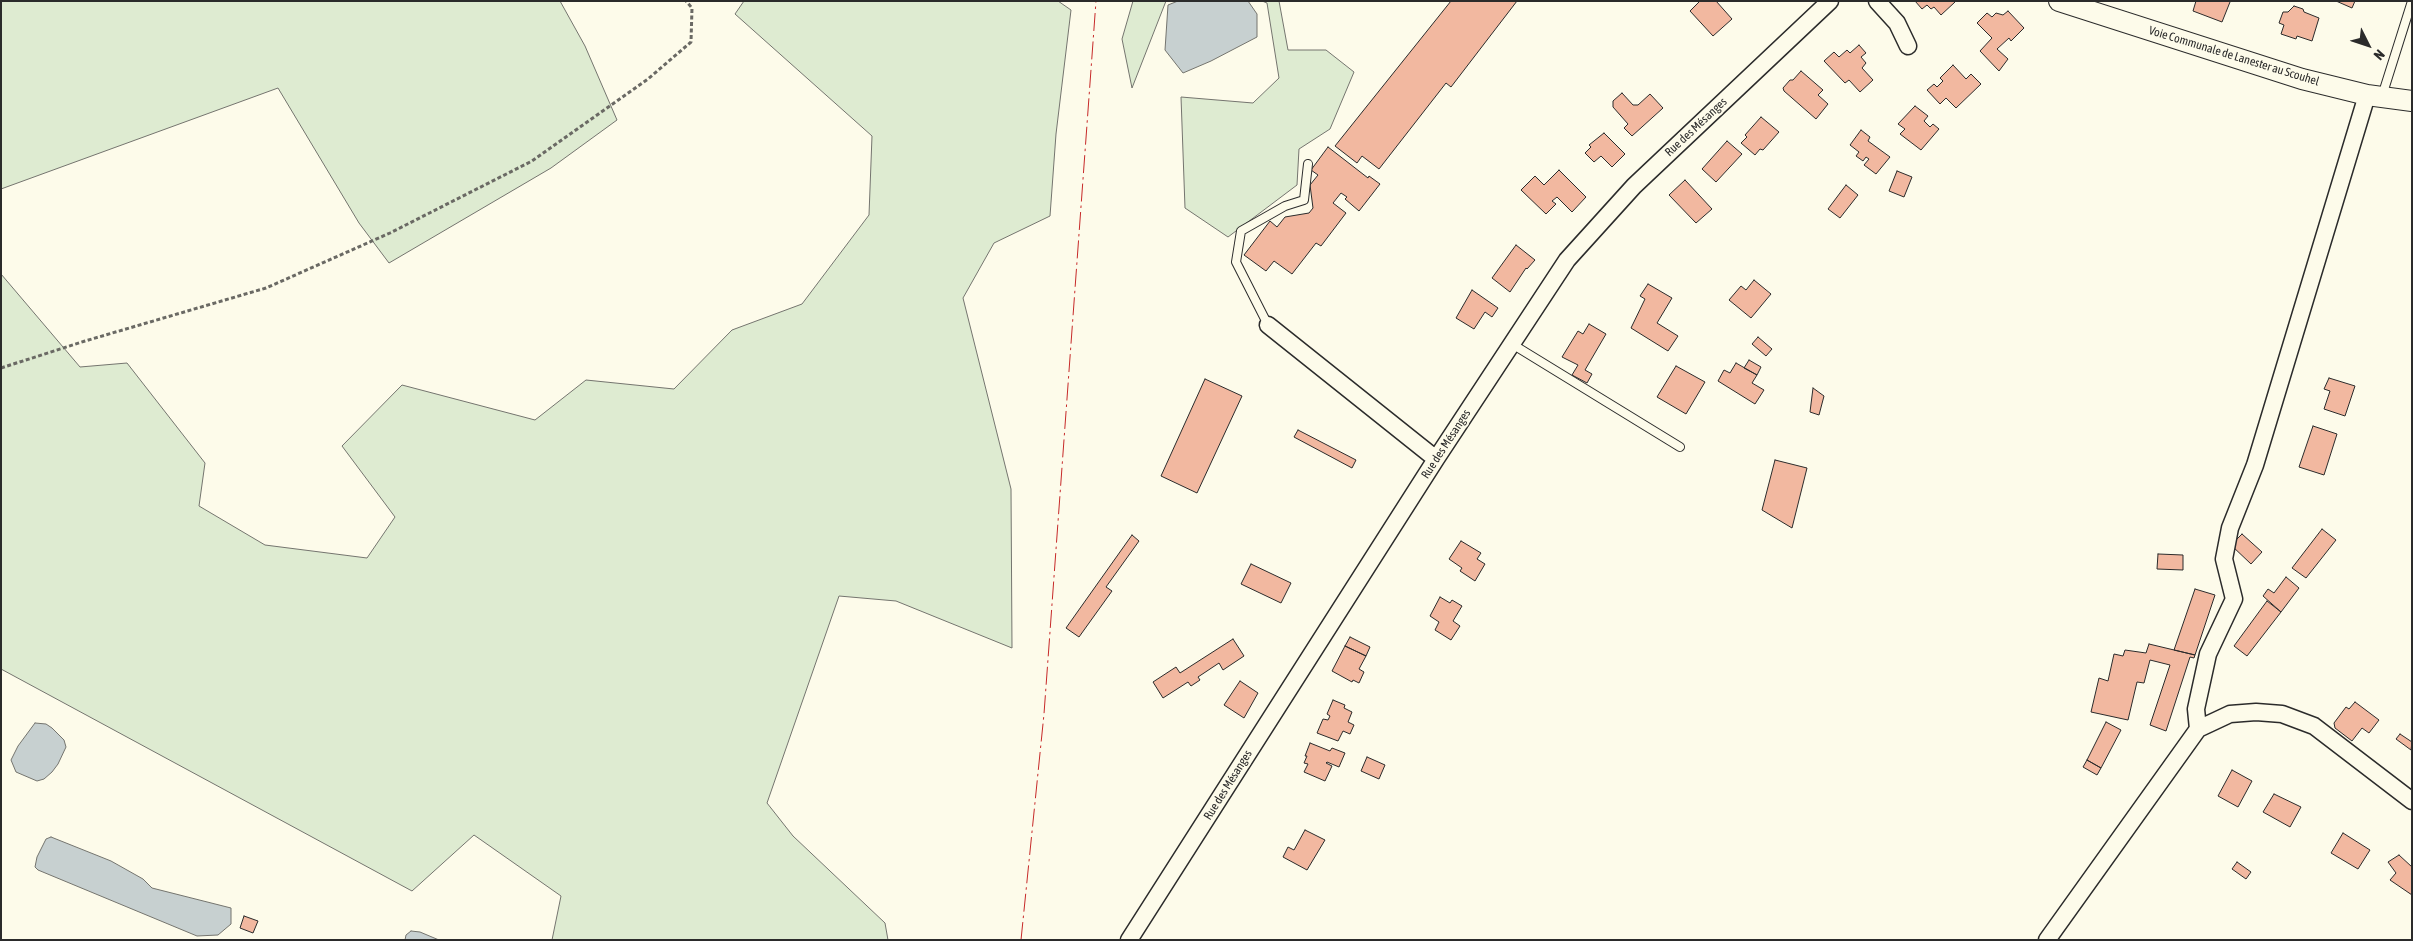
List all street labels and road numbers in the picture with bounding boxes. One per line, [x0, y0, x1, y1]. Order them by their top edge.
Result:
street label: Voie Communale de Lanester au Scouhel [2147, 23, 2321, 89]
street label: Rue des Mésanges [1662, 95, 1730, 159]
street label: Rue des Mésanges [1418, 407, 1474, 481]
street label: Rue des Mésanges [1201, 747, 1255, 823]

